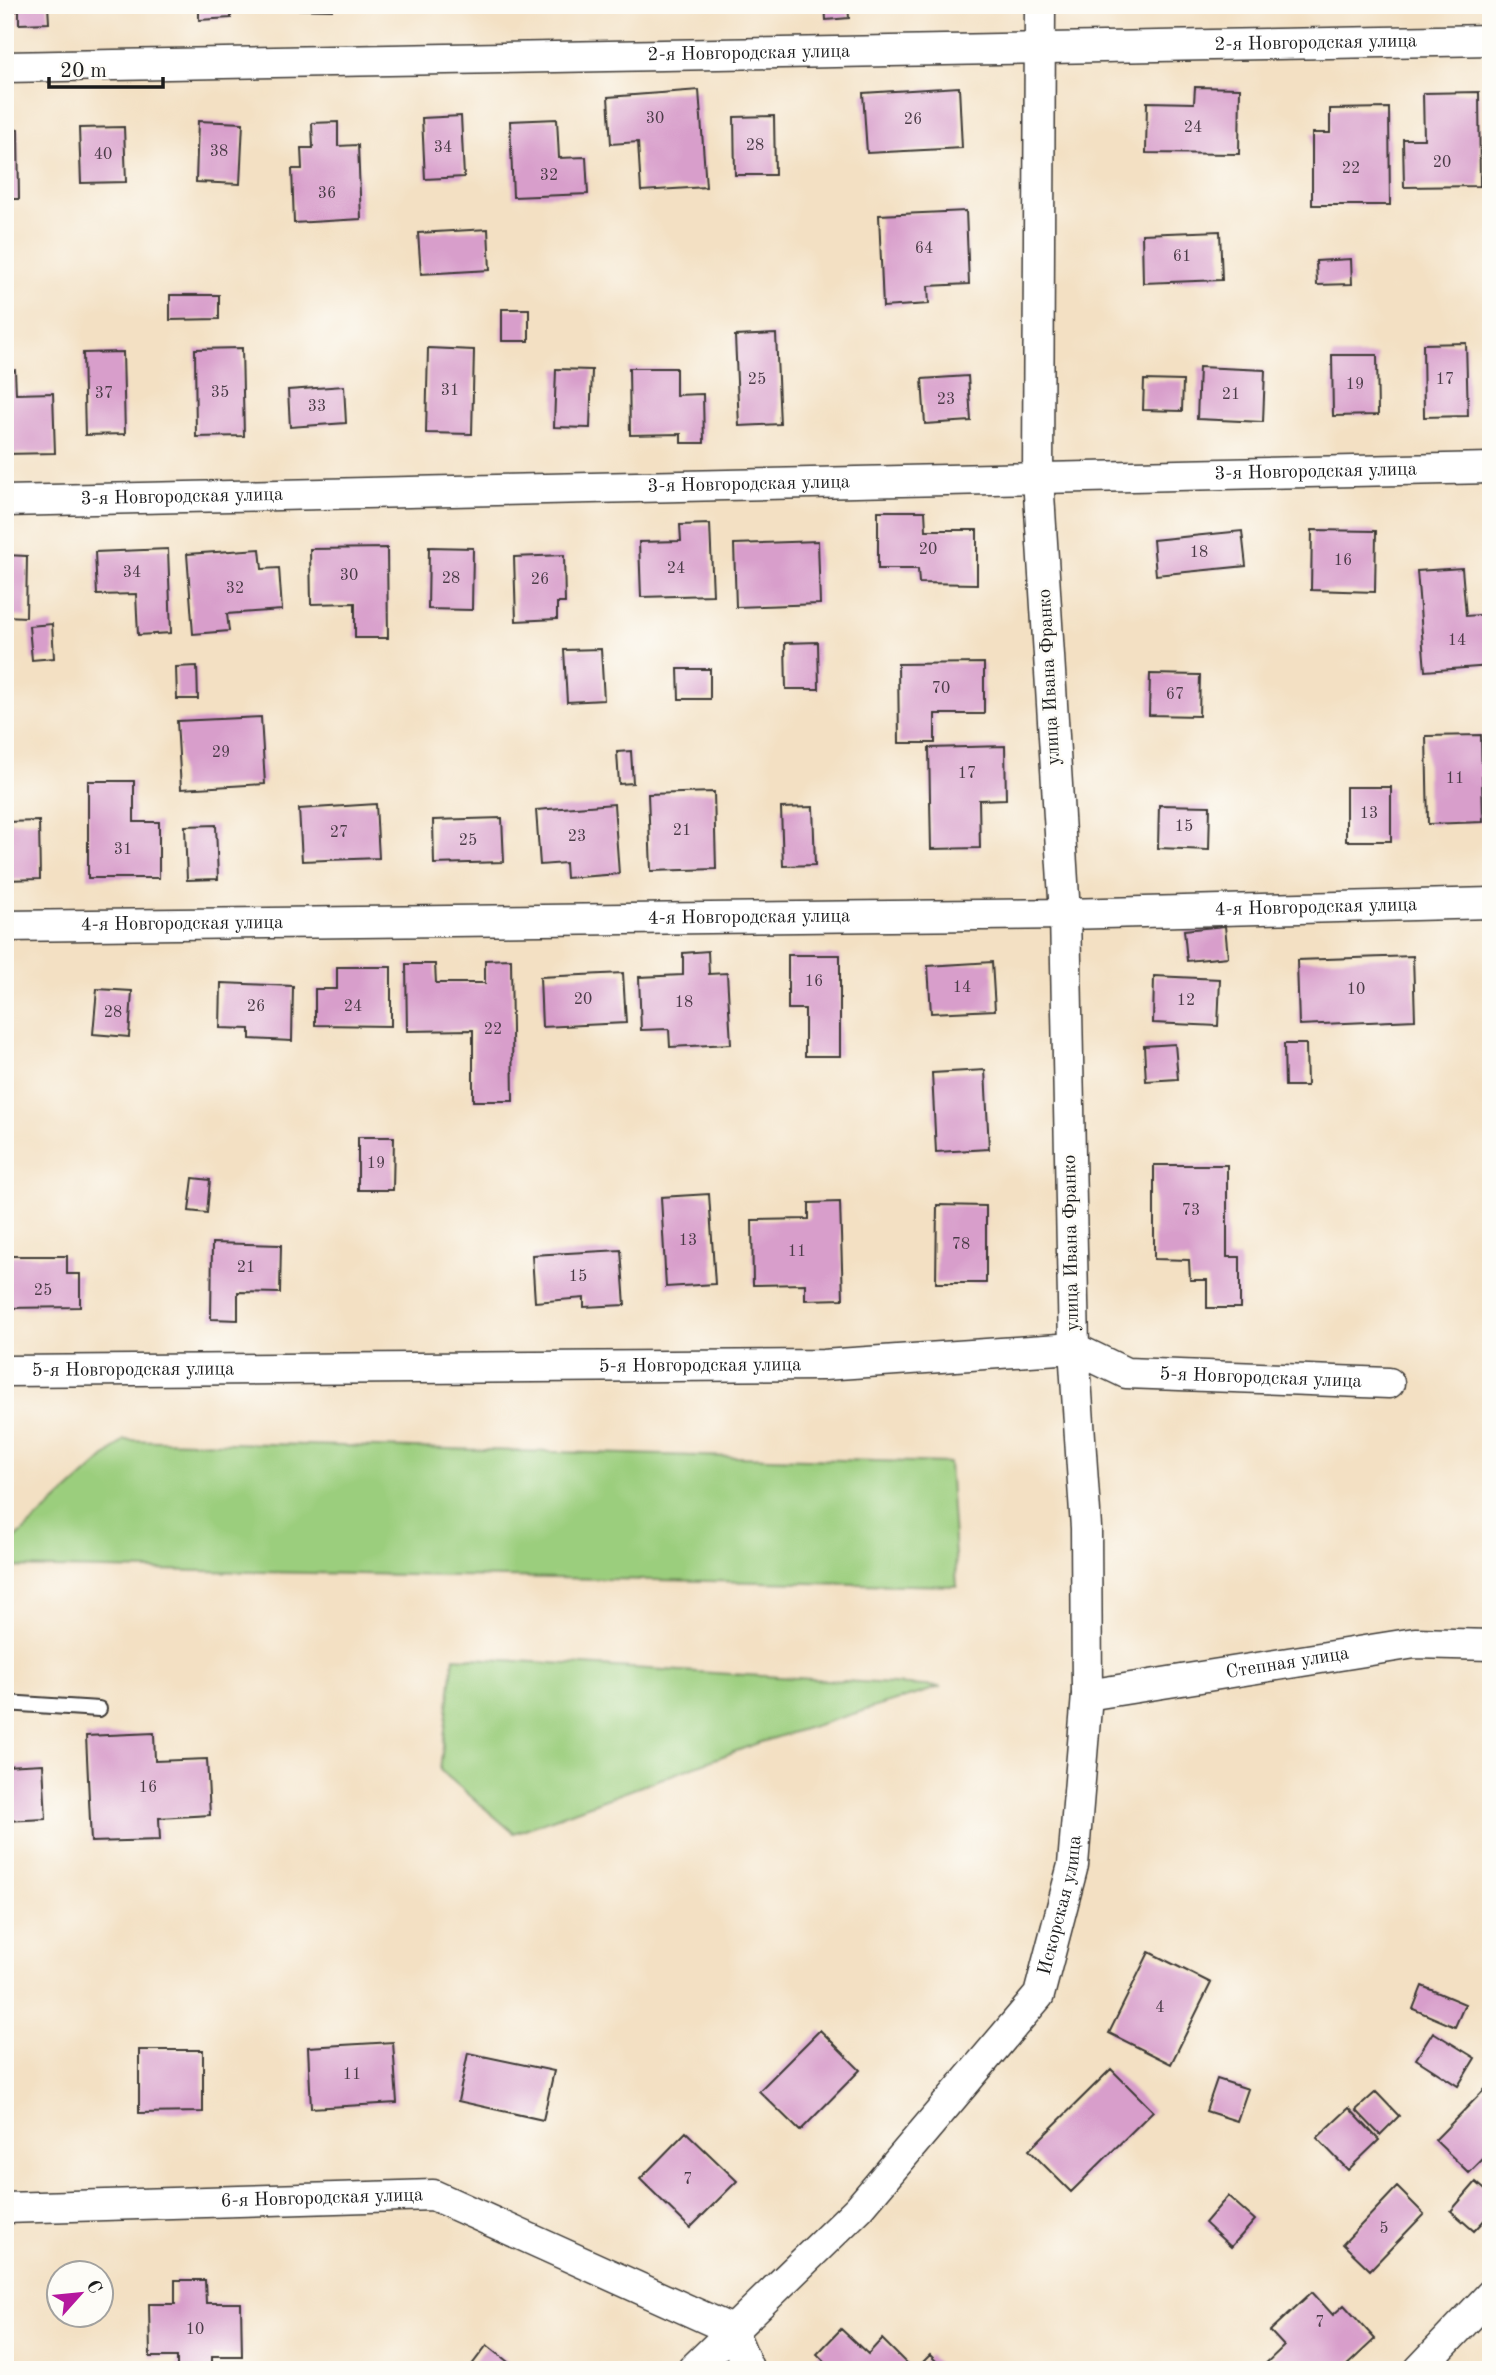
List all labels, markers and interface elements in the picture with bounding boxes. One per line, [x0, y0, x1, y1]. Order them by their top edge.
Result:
street label: 2-я Новгородская улица [1214, 32, 1418, 55]
street label: 2-я Новгородская улица [647, 42, 851, 65]
scale bar [49, 46, 163, 90]
text: 20 m [60, 61, 107, 82]
house number: 30 [646, 111, 664, 127]
house number: 26 [904, 112, 922, 128]
house number: 24 [1184, 120, 1202, 136]
house number: 28 [746, 138, 764, 154]
house number: 34 [434, 140, 452, 156]
house number: 38 [210, 144, 228, 160]
house number: 40 [94, 147, 112, 163]
house number: 20 [1433, 155, 1451, 171]
house number: 22 [1342, 161, 1360, 177]
house number: 32 [540, 168, 558, 184]
house number: 36 [318, 186, 336, 202]
house number: 64 [915, 241, 933, 257]
house number: 61 [1173, 249, 1191, 265]
house number: 25 [748, 372, 766, 388]
house number: 17 [1436, 372, 1454, 388]
house number: 19 [1346, 377, 1364, 393]
house number: 31 [441, 383, 459, 399]
house number: 35 [211, 385, 229, 401]
house number: 37 [95, 386, 113, 402]
house number: 21 [1222, 387, 1240, 403]
house number: 23 [937, 392, 955, 408]
house number: 33 [308, 399, 326, 415]
street label: 3-я Новгородская улица [1214, 460, 1418, 484]
street label: 3-я Новгородская улица [647, 473, 851, 496]
street label: 3-я Новгородская улица [80, 485, 284, 509]
house number: 20 [919, 542, 937, 558]
house number: 18 [1190, 545, 1208, 561]
house number: 16 [1334, 553, 1352, 569]
house number: 24 [667, 561, 685, 577]
house number: 34 [123, 565, 141, 581]
house number: 30 [340, 568, 358, 584]
house number: 28 [442, 571, 460, 587]
house number: 26 [531, 572, 549, 588]
house number: 32 [226, 581, 244, 597]
street label: улица Ивана Франко [1036, 588, 1064, 766]
house number: 14 [1448, 633, 1466, 649]
house number: 70 [932, 681, 950, 697]
house number: 67 [1166, 687, 1184, 703]
house number: 29 [212, 745, 230, 761]
house number: 17 [958, 766, 976, 782]
house number: 11 [1446, 771, 1464, 787]
house number: 13 [1360, 806, 1378, 822]
house number: 15 [1175, 819, 1193, 835]
house number: 21 [673, 823, 691, 839]
house number: 27 [330, 825, 348, 841]
house number: 23 [568, 829, 586, 845]
house number: 25 [459, 833, 477, 849]
house number: 31 [114, 842, 132, 858]
street label: 4-я Новгородская улица [1214, 895, 1418, 920]
street label: 4-я Новгородская улица [647, 907, 851, 928]
street label: 4-я Новгородская улица [81, 913, 284, 935]
house number: 16 [805, 974, 823, 990]
house number: 14 [953, 980, 971, 996]
house number: 10 [1347, 982, 1365, 998]
house number: 20 [574, 992, 592, 1008]
house number: 12 [1177, 993, 1195, 1009]
house number: 18 [675, 995, 693, 1011]
house number: 26 [247, 999, 265, 1015]
house number: 24 [344, 999, 362, 1015]
house number: 28 [104, 1005, 122, 1021]
house number: 22 [484, 1022, 502, 1038]
street label: улица Ивана Франко [1061, 1154, 1083, 1332]
house number: 19 [367, 1156, 385, 1172]
house number: 73 [1182, 1203, 1200, 1219]
house number: 13 [679, 1233, 697, 1249]
house number: 78 [952, 1237, 970, 1253]
house number: 11 [788, 1244, 806, 1260]
house number: 21 [237, 1260, 255, 1276]
house number: 15 [569, 1269, 587, 1285]
house number: 25 [34, 1283, 52, 1299]
street label: 5-я Новгородская улица [599, 1356, 802, 1376]
street label: 5-я Новгородская улица [32, 1360, 235, 1380]
street label: 5-я Новгородская улица [1159, 1365, 1363, 1391]
street label: Степная улица [1225, 1644, 1351, 1682]
house number: 16 [139, 1780, 157, 1796]
street label: Искорская улица [1035, 1834, 1085, 1977]
house number: 4 [1155, 2000, 1165, 2016]
house number: 11 [343, 2067, 361, 2083]
house number: 7 [683, 2172, 693, 2188]
street label: 6-я Новгородская улица [220, 2186, 424, 2211]
house number: 5 [1379, 2221, 1389, 2237]
north arrow [46, 2260, 116, 2330]
text: С [82, 2278, 104, 2297]
house number: 7 [1315, 2315, 1325, 2331]
house number: 10 [186, 2322, 204, 2338]

